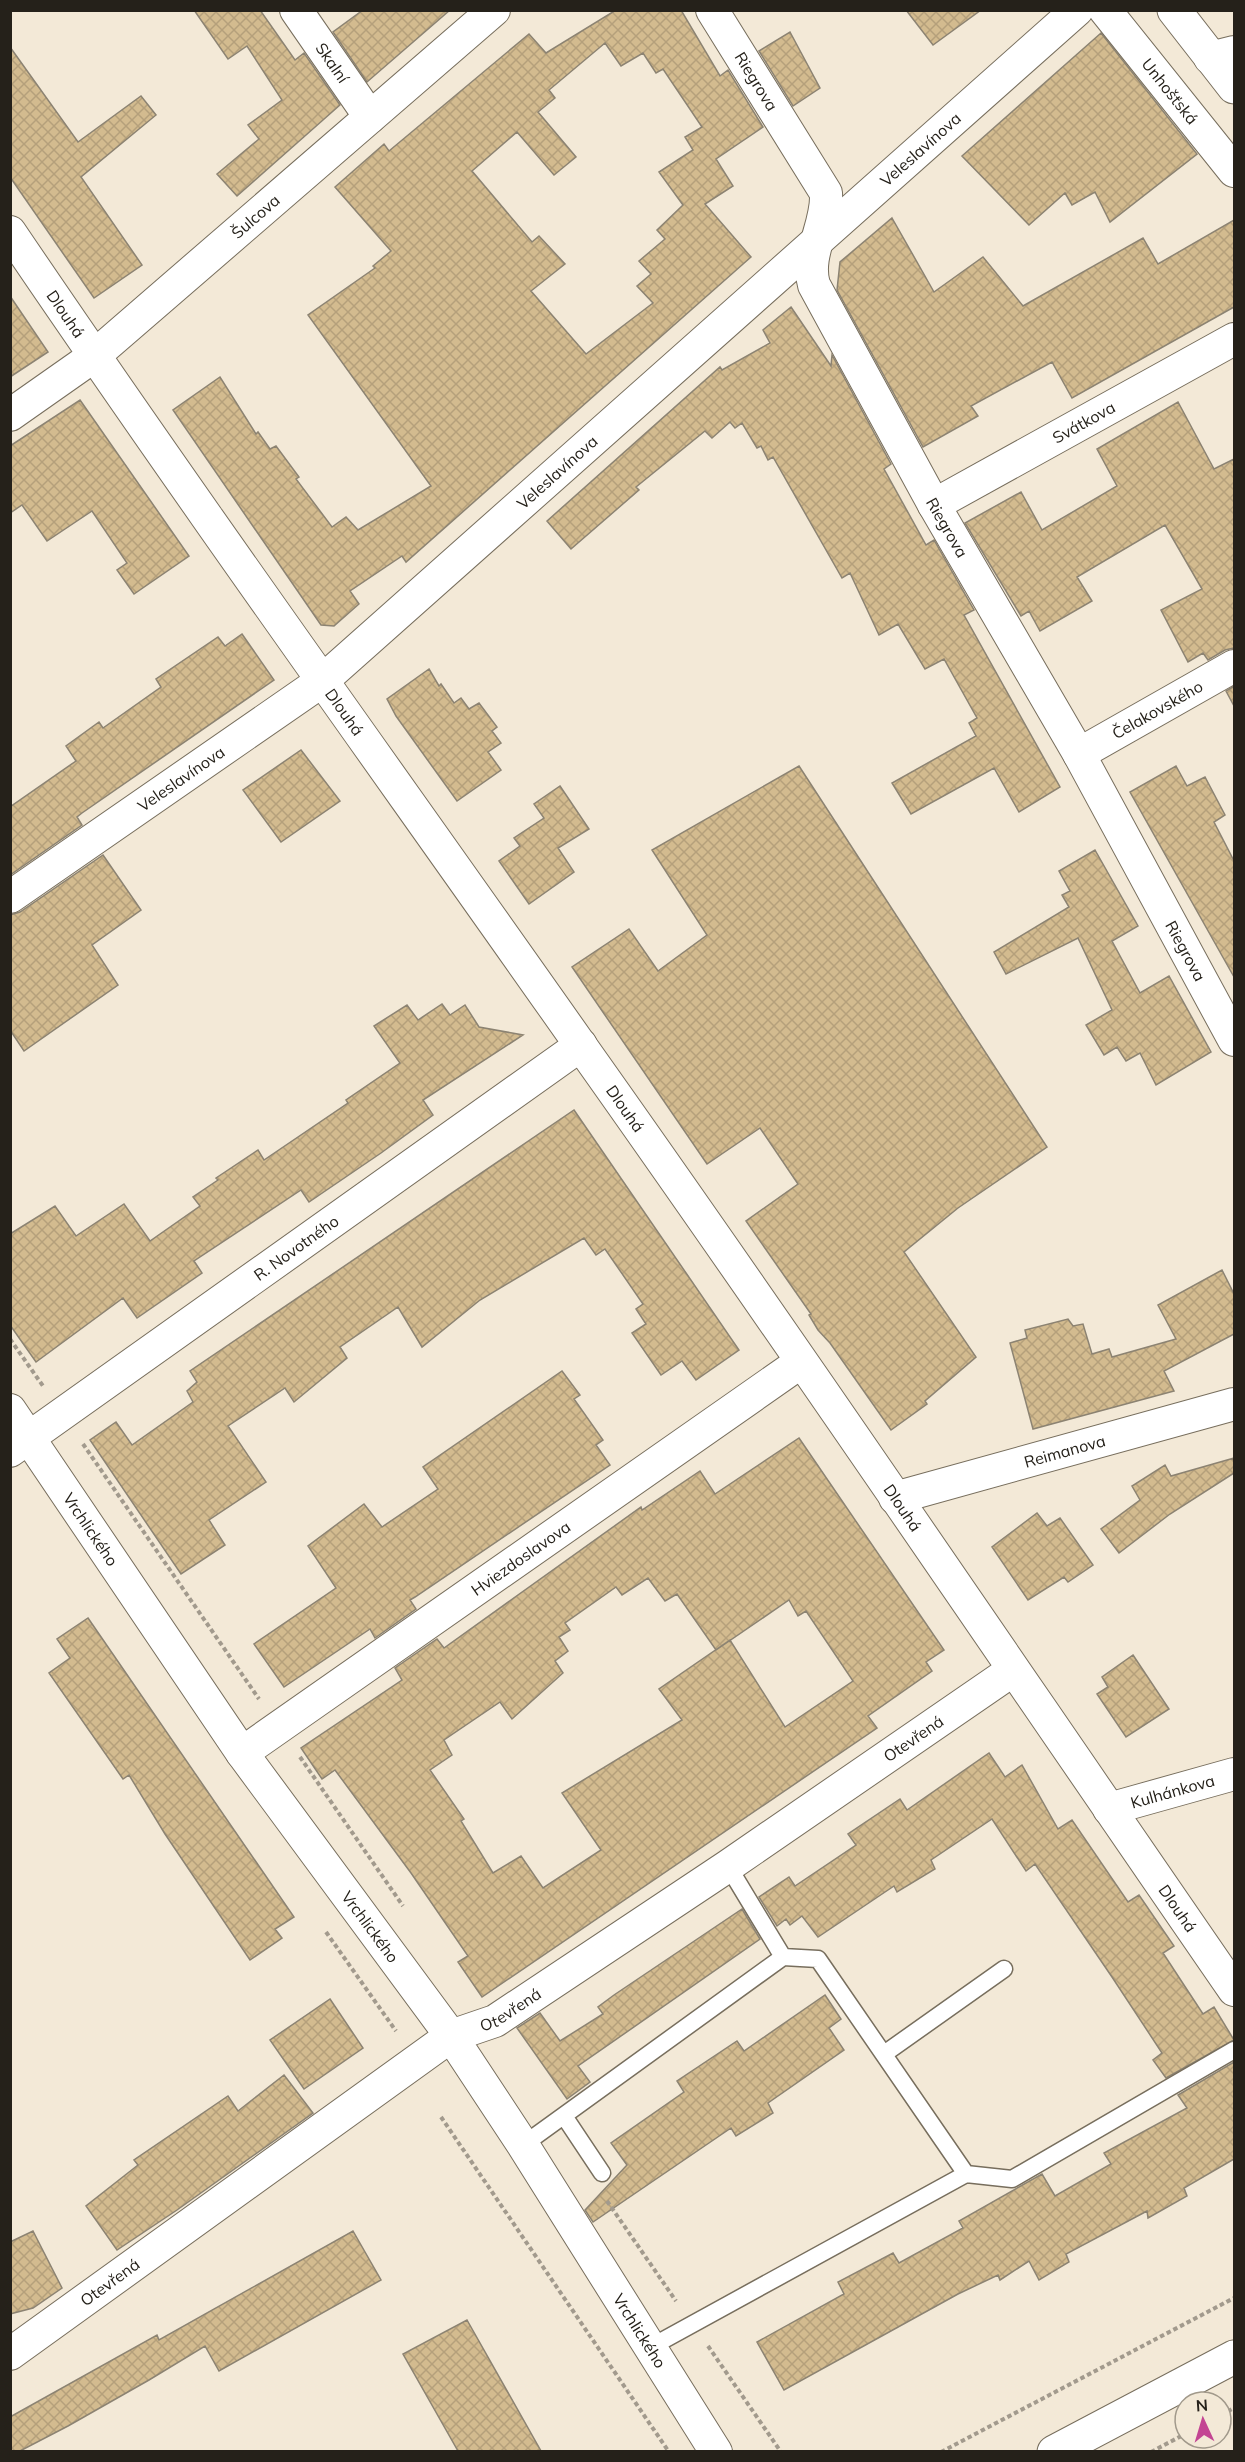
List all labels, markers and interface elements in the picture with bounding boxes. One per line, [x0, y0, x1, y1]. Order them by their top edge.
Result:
street label: Skalní [311, 39, 354, 88]
street label: Riegrova [730, 48, 782, 115]
street label: Unhošťská [1138, 54, 1202, 128]
street label: Veleslavínova [876, 108, 965, 190]
street label: Šulcova [227, 190, 284, 243]
street label: Dlouhá [42, 286, 89, 341]
street label: Svátkova [1049, 397, 1118, 448]
street label: Veleslavínova [513, 431, 602, 513]
street label: Riegrova [922, 494, 972, 561]
street label: Čelakovského [1108, 676, 1206, 743]
street label: Dlouhá [321, 684, 368, 739]
street label: Veleslavínova [134, 742, 228, 816]
street label: Riegrova [1161, 917, 1210, 985]
street label: Dlouhá [602, 1081, 649, 1136]
street label: R. Novotného [250, 1211, 342, 1285]
street label: Reimanova [1022, 1430, 1107, 1472]
street label: Dlouhá [879, 1480, 926, 1535]
street label: Vrchlického [59, 1489, 123, 1570]
street label: Hviezdoslavova [467, 1516, 574, 1600]
street label: Otevřená [880, 1711, 947, 1766]
street label: Kulhánkova [1128, 1770, 1217, 1812]
street label: Dlouhá [1154, 1881, 1201, 1936]
street label: Vrchlického [337, 1887, 403, 1966]
street label: Otevřená [477, 1983, 545, 2035]
street label: Otevřená [76, 2254, 143, 2310]
street label: Vrchlického [609, 2290, 671, 2372]
north arrow [1173, 2390, 1233, 2450]
text: N [1195, 2395, 1209, 2415]

